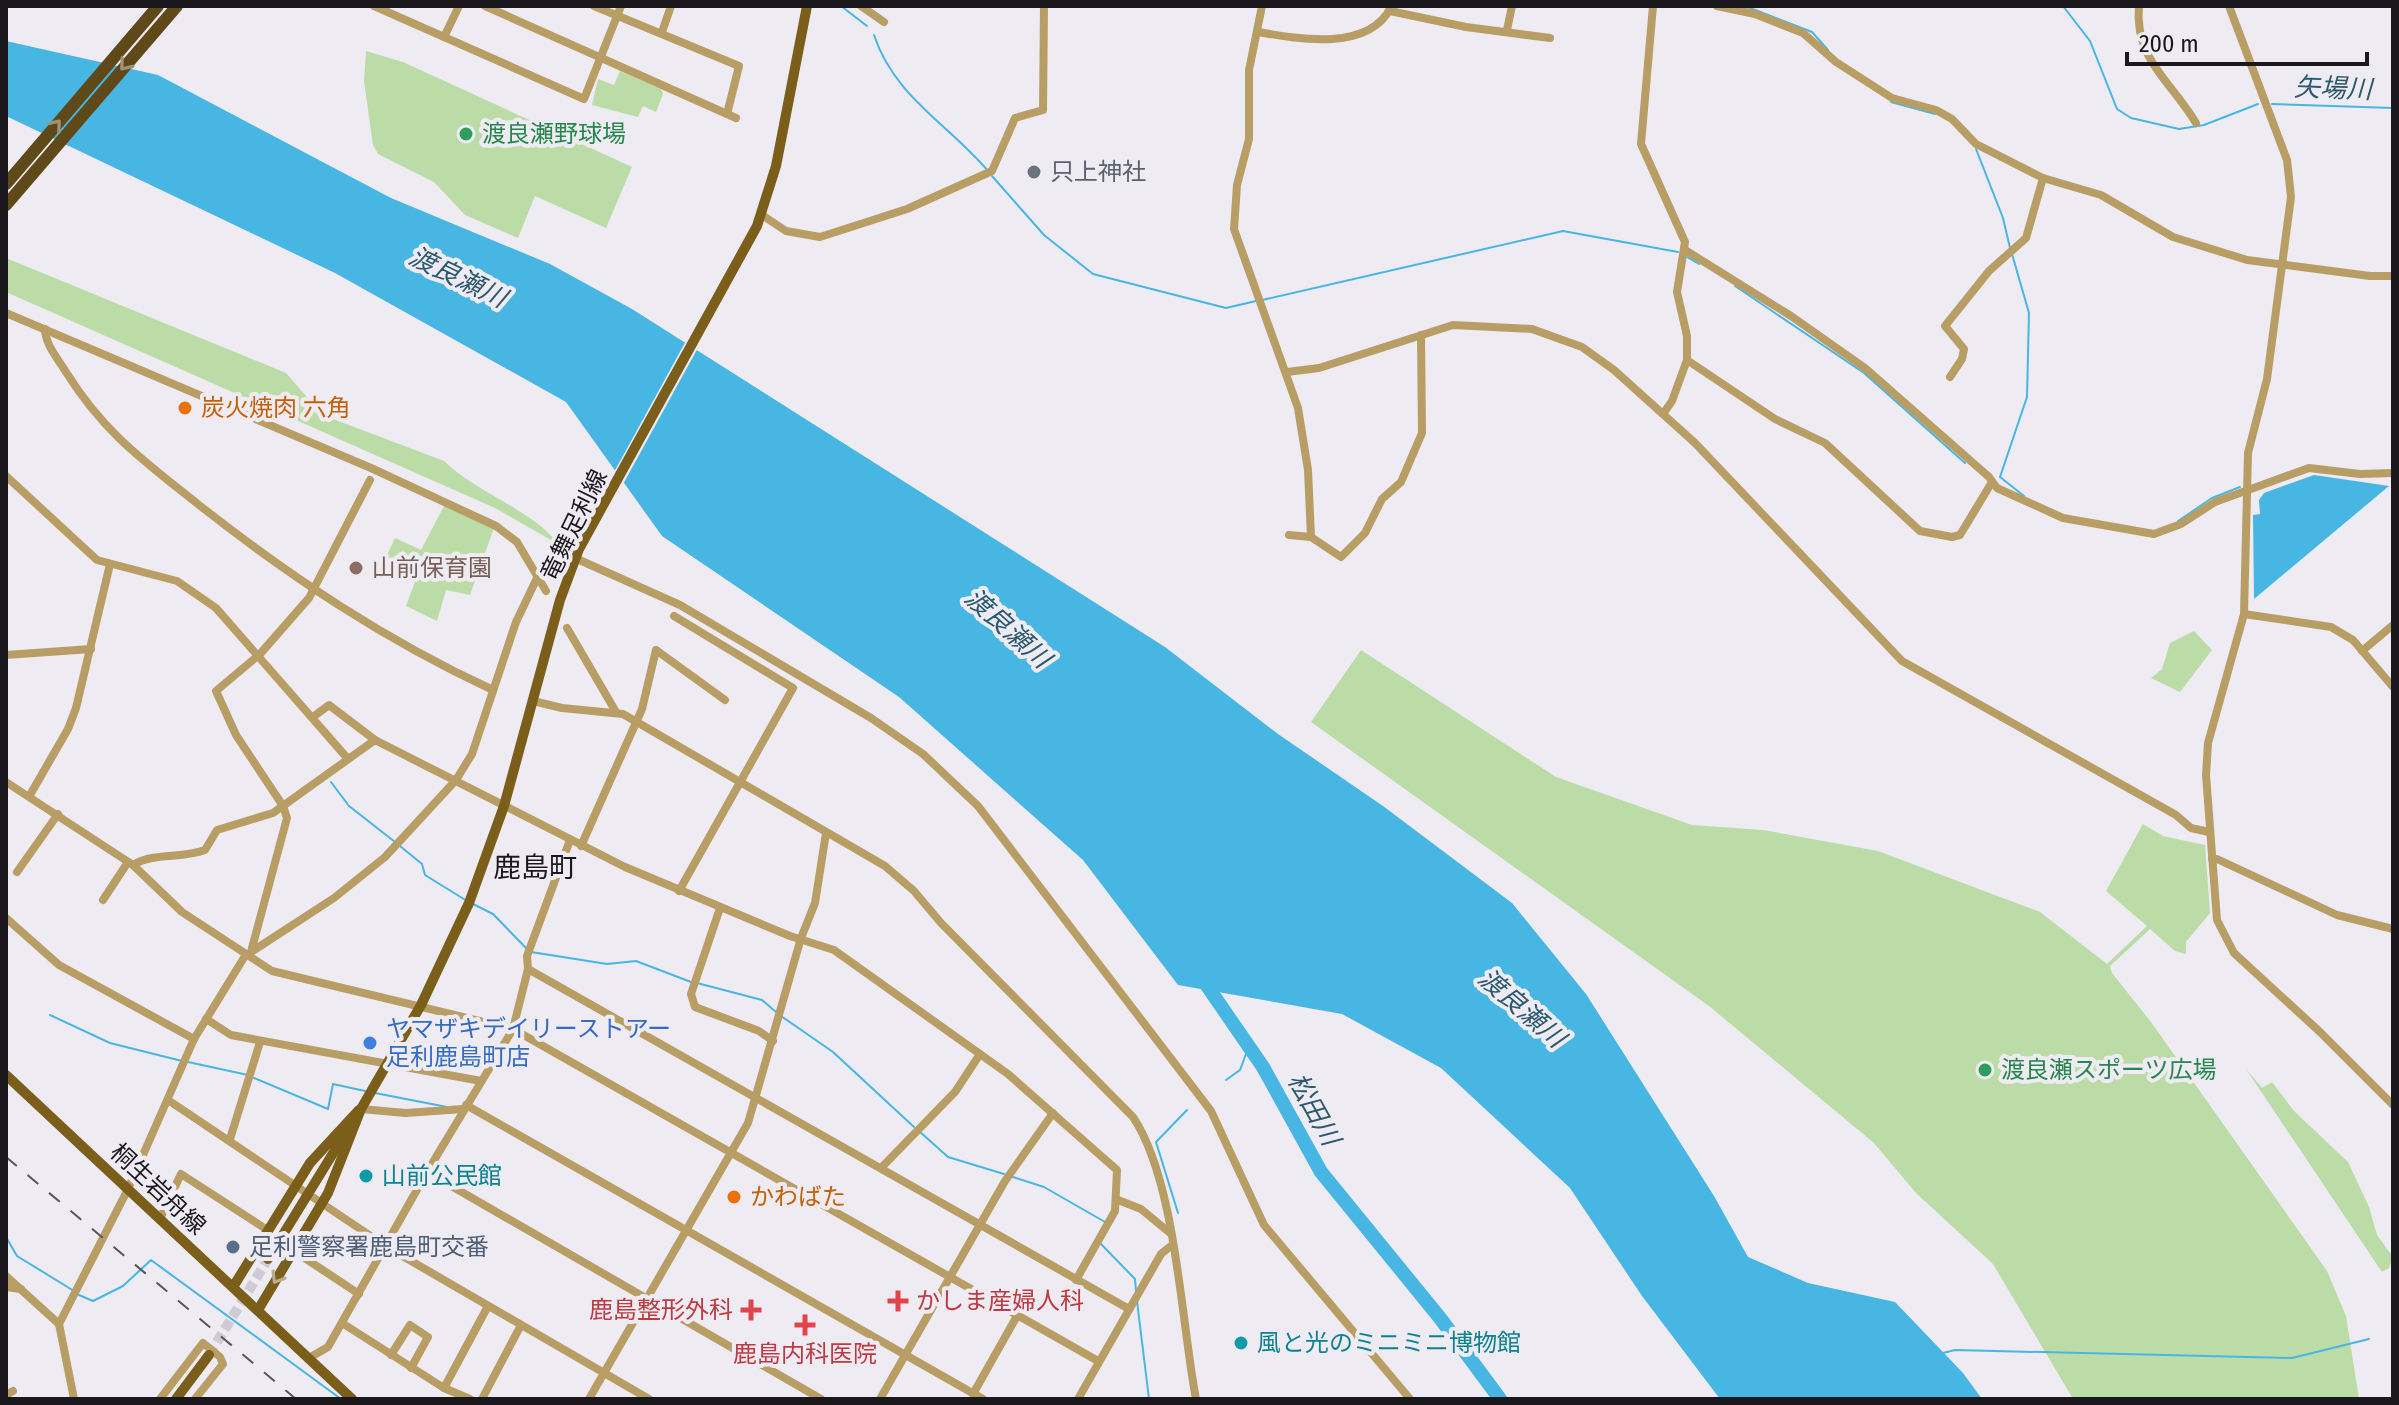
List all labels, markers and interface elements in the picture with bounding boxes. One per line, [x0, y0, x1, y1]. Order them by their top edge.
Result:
scale bar [2127, 16, 2367, 66]
text: 200 m [2139, 30, 2199, 58]
one-way arrow [120, 55, 135, 70]
water label: 矢場川 [2293, 72, 2375, 105]
one-way arrow [46, 119, 61, 134]
place label: 渡良瀬野球場 [482, 120, 626, 148]
marker: 渡良瀬野球場 [457, 125, 475, 143]
place label: 只上神社 [1050, 158, 1146, 186]
marker: 只上神社 [1025, 163, 1043, 181]
water label: 渡良瀬川 [404, 241, 514, 315]
place label: 炭火焼肉 六角 [201, 394, 351, 422]
marker: 炭火焼肉 六角 [176, 399, 194, 417]
street label: 竜舞足利線 [535, 465, 613, 585]
place label: 山前保育園 [372, 554, 492, 582]
marker: 山前保育園 [347, 559, 365, 577]
water label: 渡良瀬川 [959, 582, 1059, 677]
district label: 鹿島町 [493, 851, 577, 884]
water label: 渡良瀬川 [1472, 963, 1573, 1056]
place label: ヤマザキデイリーストアー 足利鹿島町店 [386, 1015, 671, 1071]
marker: ヤマザキデイリーストアー 足利鹿島町店 [361, 1034, 379, 1052]
place label: 渡良瀬スポーツ広場 [2001, 1056, 2217, 1084]
marker: 渡良瀬スポーツ広場 [1976, 1061, 1994, 1079]
water label: 松田川 [1281, 1068, 1347, 1153]
street label: 桐生岩舟線 [105, 1138, 211, 1240]
place label: 山前公民館 [382, 1162, 502, 1190]
marker: 山前公民館 [357, 1167, 375, 1185]
place label: かわばた [750, 1183, 846, 1211]
marker: かわばた [725, 1188, 743, 1206]
place label: 足利警察署鹿島町交番 [249, 1233, 489, 1261]
marker: 足利警察署鹿島町交番 [224, 1238, 242, 1256]
one-way arrow [271, 1269, 287, 1284]
place label: かしま産婦人科 [916, 1287, 1084, 1315]
marker: かしま産婦人科 [887, 1290, 909, 1312]
place label: 鹿島整形外科 [589, 1296, 733, 1324]
marker: 鹿島整形外科 [740, 1299, 762, 1321]
marker: 鹿島内科医院 [794, 1314, 816, 1336]
place label: 風と光のミニミニ博物館 [1257, 1329, 1521, 1357]
marker: 風と光のミニミニ博物館 [1232, 1334, 1250, 1352]
place label: 鹿島内科医院 [733, 1340, 877, 1368]

